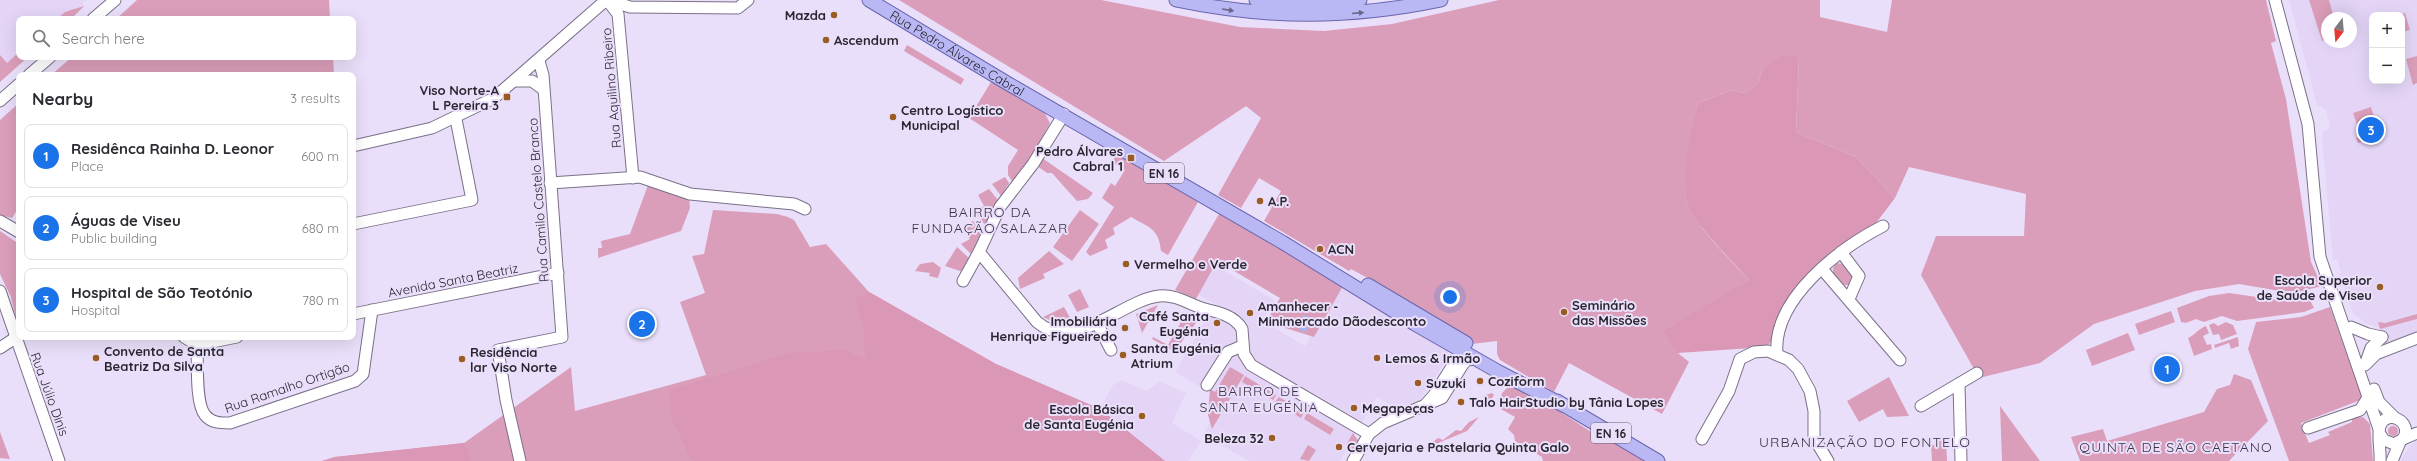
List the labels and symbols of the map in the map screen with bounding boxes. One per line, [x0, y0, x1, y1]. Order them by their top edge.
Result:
place label: Mazda [785, 7, 826, 23]
street label: Rua Pedro Álvares Cabral [887, 7, 1027, 99]
one-way arrow [1222, 7, 1234, 13]
marker: Mazda [829, 10, 839, 20]
one-way arrow [1352, 10, 1364, 17]
north arrow [2321, 12, 2357, 48]
street label: Rua Aquilino Ribeiro [598, 27, 624, 149]
place label: Ascendum [834, 32, 899, 48]
marker: Ascendum [821, 35, 831, 45]
place label: Viso Norte-A L Pereira 3 [419, 82, 500, 113]
marker: Viso Norte-A L Pereira 3 [502, 92, 512, 102]
place label: Centro Logístico Municipal [901, 102, 1003, 133]
marker: Centro Logístico Municipal [888, 112, 898, 122]
pin: 3 [2358, 115, 2384, 145]
street label: Rua Camilo Castelo Branco [524, 117, 552, 283]
place label: Pedro Álvares Cabral 1 [1036, 143, 1123, 174]
marker: Pedro Álvares Cabral 1 [1126, 153, 1136, 163]
road number: EN 16 [1144, 163, 1184, 183]
place label: A.P. [1268, 193, 1289, 209]
marker: A.P. [1255, 196, 1265, 206]
district label: BAIRRO DA FUNDAÇÃO SALAZAR [912, 203, 1068, 237]
place label: ACN [1328, 241, 1354, 257]
marker: ACN [1315, 244, 1325, 254]
place label: Vermelho e Verde [1134, 256, 1247, 272]
marker: Vermelho e Verde [1121, 259, 1131, 269]
street label: Avenida Santa Beatriz [386, 260, 520, 300]
place label: Escola Superior de Saúde de Viseu [2257, 272, 2372, 303]
marker: Escola Superior de Saúde de Viseu [2375, 282, 2385, 292]
your location [1440, 287, 1460, 307]
place label: Seminário das Missões [1572, 297, 1647, 328]
place label: Amanhecer - Minimercado Dãodesconto [1258, 298, 1426, 329]
marker: Seminário das Missões [1559, 307, 1569, 317]
place label: Café Santa Eugénia [1139, 308, 1209, 339]
marker: Amanhecer - Minimercado Dãodesconto [1245, 308, 1255, 318]
pin: 2 [629, 309, 655, 339]
place label: Imobiliária Henrique Figueiredo [990, 313, 1117, 344]
marker: Café Santa Eugénia [1212, 318, 1222, 328]
marker: Imobiliária Henrique Figueiredo [1120, 323, 1130, 333]
place label: Santa Eugénia Atrium [1131, 340, 1221, 371]
place label: Convento de Santa Beatriz Da Silva [104, 343, 224, 374]
place label: Residência lar Viso Norte [470, 344, 557, 375]
street label: Rua Júlio Dinis [27, 350, 73, 438]
marker: Santa Eugénia Atrium [1118, 350, 1128, 360]
place label: Lemos & Irmão [1385, 350, 1480, 366]
marker: Convento de Santa Beatriz Da Silva [91, 353, 101, 363]
marker: Lemos & Irmão [1372, 353, 1382, 363]
marker: Residência lar Viso Norte [457, 354, 467, 364]
pin: 1 [2154, 354, 2180, 384]
street label: Rua Ramalho Ortigão [222, 358, 352, 416]
place label: Coziform [1488, 373, 1545, 389]
place label: Suzuki [1426, 375, 1466, 391]
marker: Coziform [1475, 376, 1485, 386]
marker: Suzuki [1413, 378, 1423, 388]
district label: BAIRRO DE SANTA EUGÉNIA [1199, 382, 1319, 416]
place label: Talo HairStudio by Tânia Lopes [1469, 394, 1664, 410]
marker: Talo HairStudio by Tânia Lopes [1456, 397, 1466, 407]
place label: Megapeças [1362, 400, 1434, 416]
place label: Escola Básica de Santa Eugénia [1024, 401, 1134, 432]
marker: Megapeças [1349, 403, 1359, 413]
marker: Escola Básica de Santa Eugénia [1137, 411, 1147, 421]
road number: EN 16 [1591, 423, 1631, 443]
place label: Beleza 32 [1204, 430, 1264, 446]
marker: Beleza 32 [1267, 433, 1277, 443]
district label: URBANIZAÇÃO DO FONTELO [1759, 433, 1971, 451]
district label: QUINTA DE SÃO CAETANO [2079, 438, 2273, 456]
place label: Cervejaria e Pastelaria Quinta Galo [1347, 439, 1569, 455]
marker: Cervejaria e Pastelaria Quinta Galo [1334, 442, 1344, 452]

